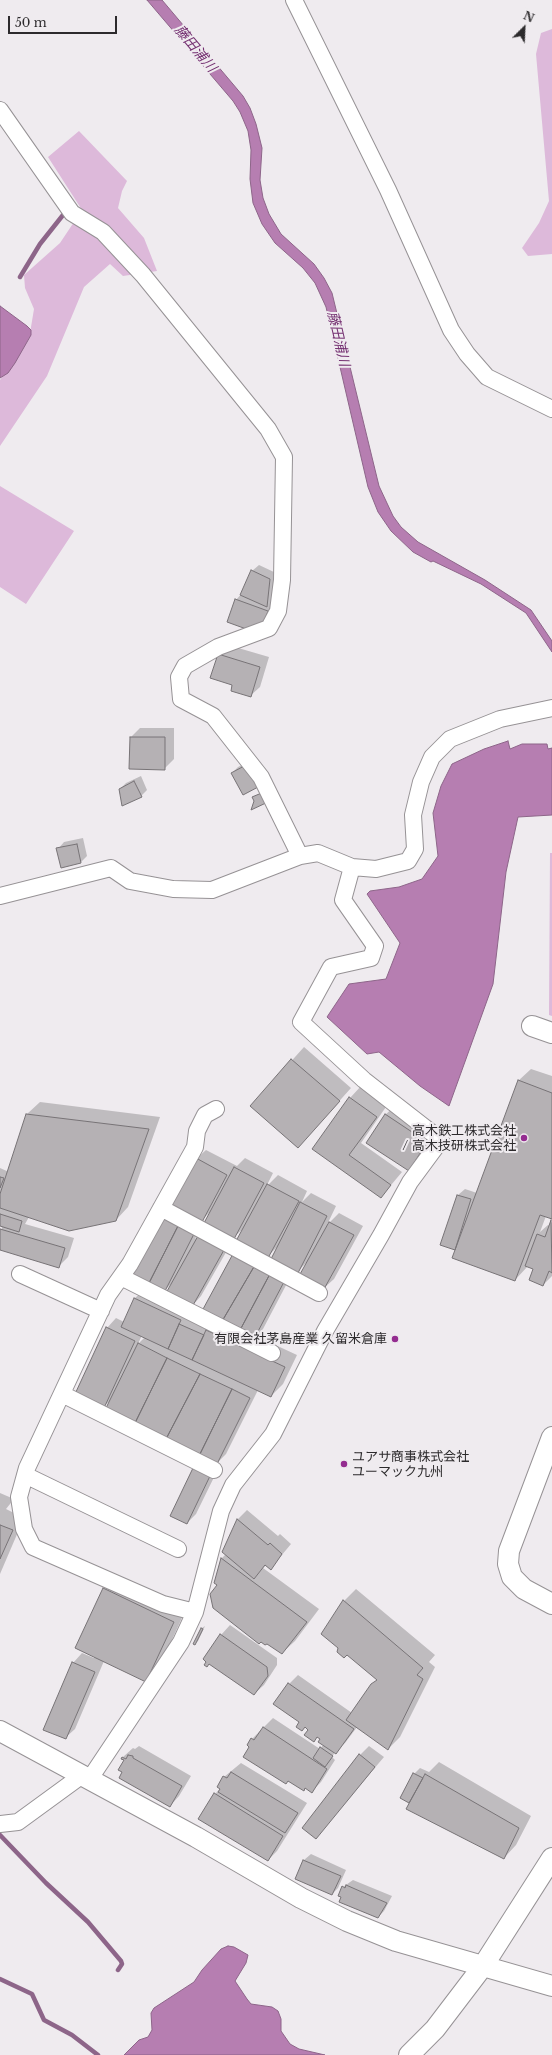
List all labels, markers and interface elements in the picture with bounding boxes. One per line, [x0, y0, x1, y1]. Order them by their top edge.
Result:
scale bar [10, 8, 119, 34]
north arrow [504, 8, 544, 48]
text: N [521, 9, 536, 26]
text: 50 m [15, 15, 47, 30]
water label: 藤田浦川 [171, 22, 219, 76]
water label: 藤田浦川 [324, 310, 352, 368]
place label: 高木鉄工株式会社 / 高木技研株式会社 [402, 1123, 516, 1154]
marker: 高木鉄工株式会社 / 高木技研株式会社 [519, 1133, 529, 1143]
place label: 有限会社茅島産業 久留米倉庫 [214, 1331, 387, 1347]
marker: 有限会社茅島産業 久留米倉庫 [390, 1334, 400, 1344]
place label: ユアサ商事株式会社 ユーマック九州 [352, 1449, 469, 1480]
marker: ユアサ商事株式会社 ユーマック九州 [339, 1459, 349, 1469]

